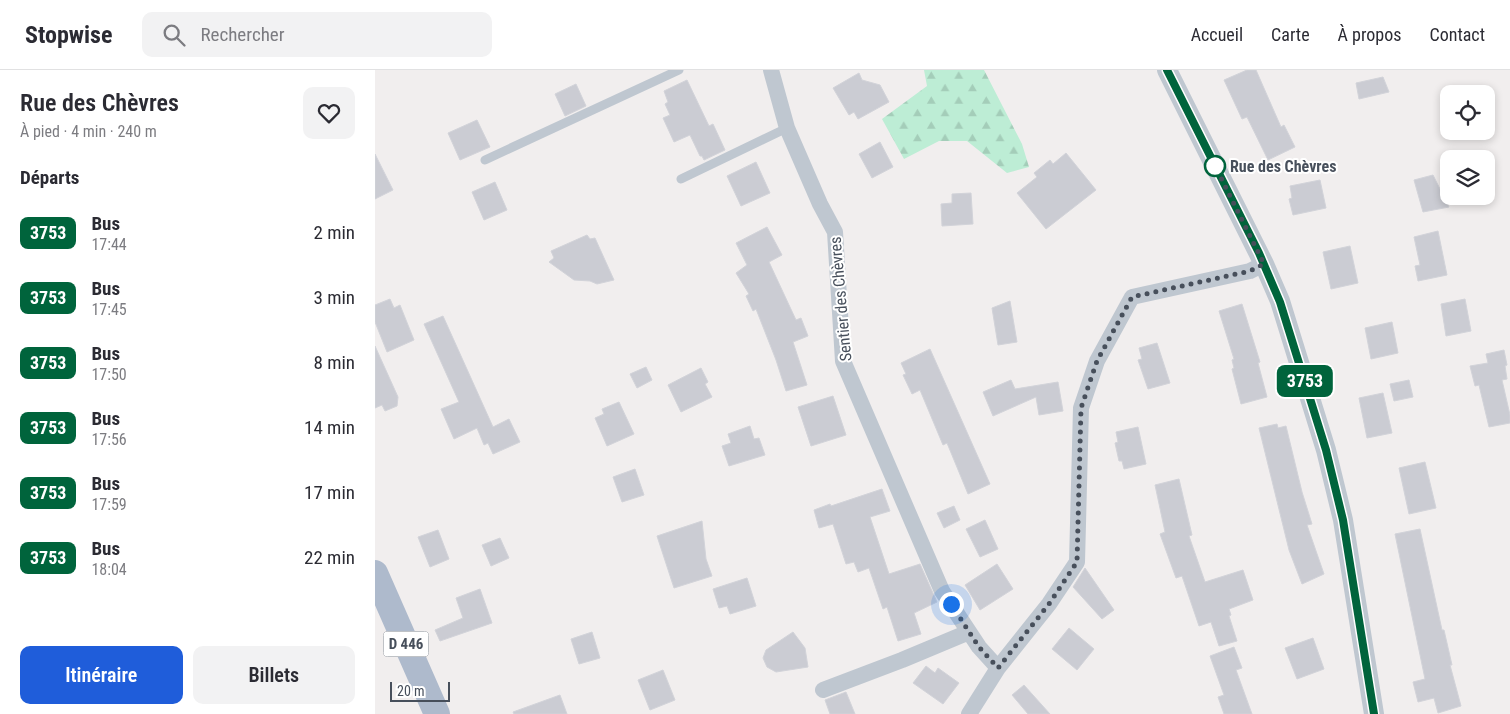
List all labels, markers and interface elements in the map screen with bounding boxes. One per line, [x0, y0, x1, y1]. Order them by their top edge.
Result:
search box [142, 12, 492, 57]
text: Stopwise [25, 21, 112, 49]
icon: search [160, 21, 188, 49]
text: Rechercher [200, 23, 285, 46]
text: Accueil [1191, 24, 1243, 45]
text: Carte [1271, 24, 1310, 45]
text: À propos [1338, 24, 1401, 45]
text: Contact [1429, 24, 1485, 45]
map controls [1440, 85, 1495, 205]
button: locate [1440, 85, 1495, 140]
button: heart [303, 87, 355, 139]
text: Rue des Chèvres [20, 89, 179, 117]
text: À pied · 4 min · 240 m [20, 122, 157, 141]
button: layers [1440, 150, 1495, 205]
marker: Rue des Chèvres [1204, 155, 1226, 177]
place label: Rue des Chèvres [1230, 157, 1336, 176]
text: Départs [20, 166, 79, 189]
text: Bus [91, 212, 120, 235]
text: 2 min [313, 221, 355, 244]
text: 3753 [30, 222, 66, 243]
text: 17:44 [91, 235, 127, 254]
street label: Sentier des Chèvres [826, 236, 855, 362]
text: Bus [91, 277, 120, 300]
text: 3 min [313, 286, 355, 309]
text: 3753 [30, 287, 66, 308]
text: 17:45 [91, 300, 127, 319]
text: Bus [91, 342, 120, 365]
text: 8 min [313, 351, 355, 374]
text: 3753 [30, 352, 66, 373]
text: 17:50 [91, 365, 127, 384]
line badge: 3753 [1270, 365, 1340, 397]
text: 3753 [1287, 370, 1323, 391]
text: Bus [91, 407, 120, 430]
text: 14 min [304, 416, 355, 439]
text: 3753 [30, 417, 66, 438]
text: 17:56 [91, 430, 127, 449]
text: Bus [91, 472, 120, 495]
text: 17 min [304, 481, 355, 504]
text: 3753 [30, 482, 66, 503]
text: 17:59 [91, 495, 127, 514]
text: Bus [91, 537, 120, 560]
text: 22 min [304, 546, 355, 569]
text: 3753 [30, 547, 66, 568]
text: 18:04 [91, 560, 127, 579]
your location [939, 592, 964, 617]
road number: D 446 [383, 632, 429, 656]
button: Itinéraire [20, 646, 183, 704]
button: Billets [193, 646, 355, 704]
scale bar [390, 679, 450, 702]
text: 20 m [397, 683, 425, 699]

